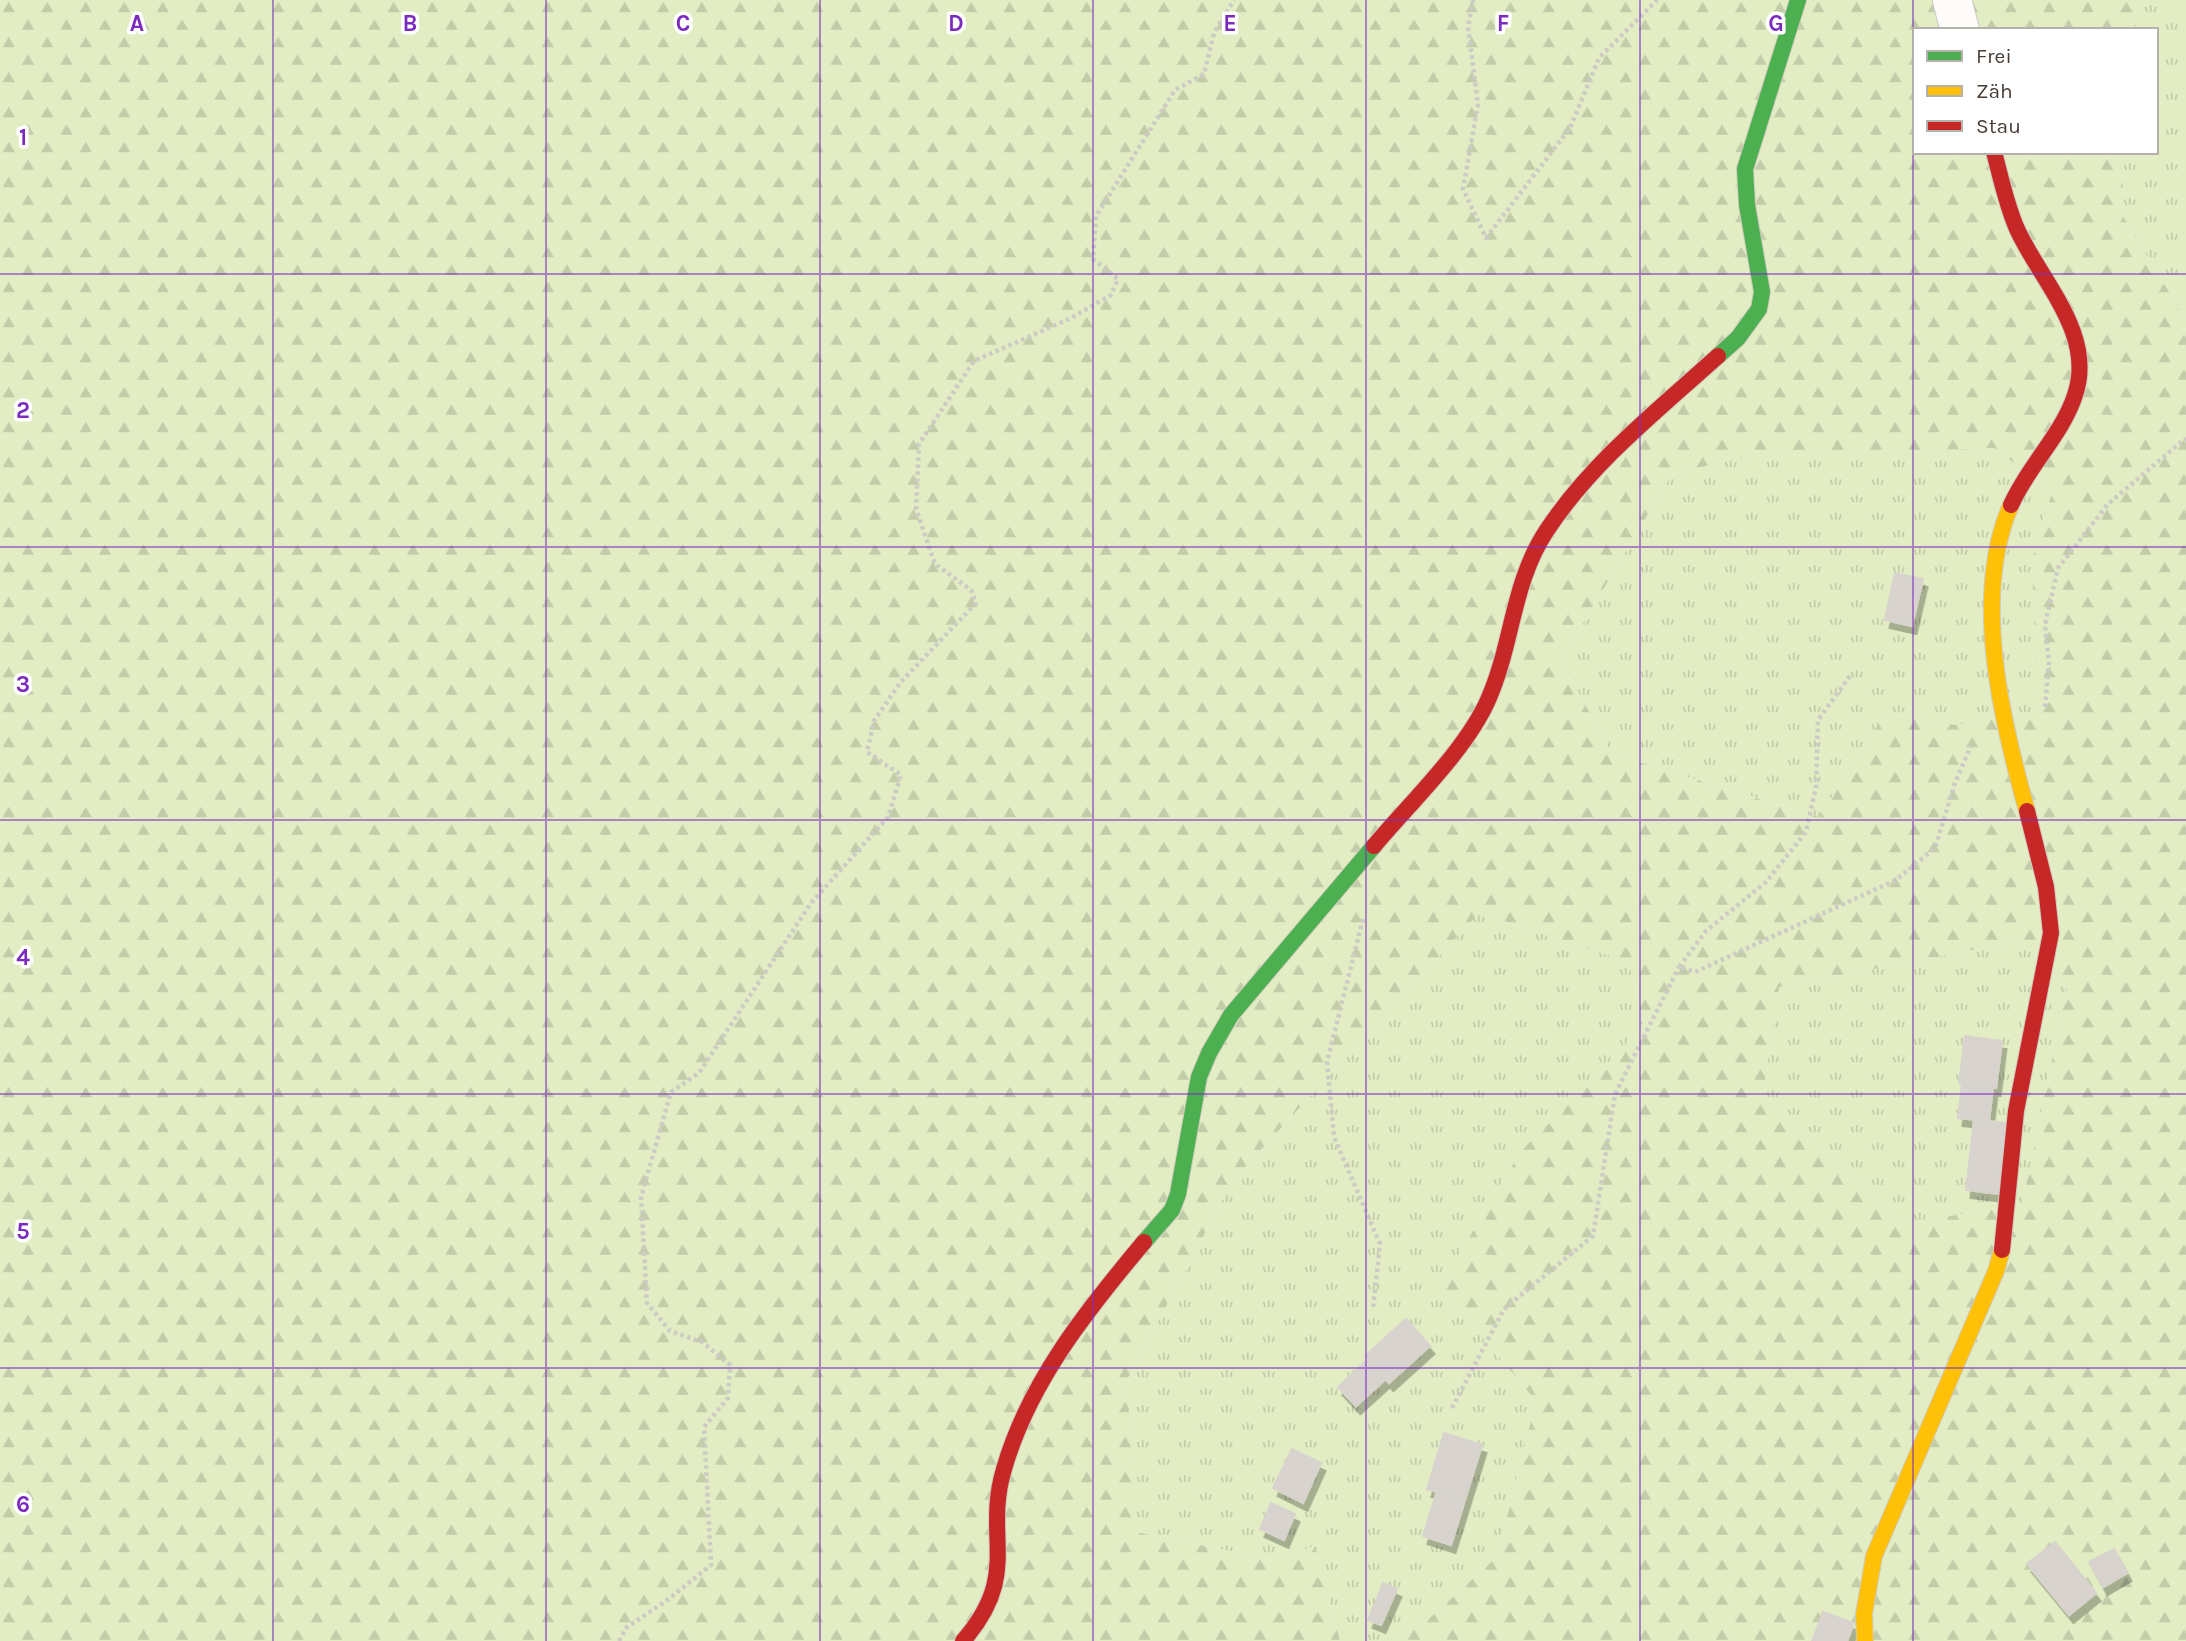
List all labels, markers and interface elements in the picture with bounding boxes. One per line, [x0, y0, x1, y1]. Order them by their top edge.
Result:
text: A [130, 10, 144, 37]
text: B [403, 10, 417, 37]
text: C [676, 10, 690, 37]
text: D [948, 10, 964, 37]
text: E [1223, 10, 1237, 37]
text: F [1497, 10, 1509, 37]
text: G [1768, 10, 1784, 37]
legend [1913, 28, 2158, 154]
text: Frei [1976, 44, 2012, 68]
text: Zäh [1976, 79, 2013, 103]
text: Stau [1976, 114, 2021, 138]
text: 1 [19, 124, 27, 151]
text: 2 [16, 397, 30, 424]
text: 3 [16, 671, 30, 698]
text: 4 [16, 944, 30, 971]
text: 5 [16, 1218, 30, 1245]
text: 6 [16, 1491, 30, 1518]

